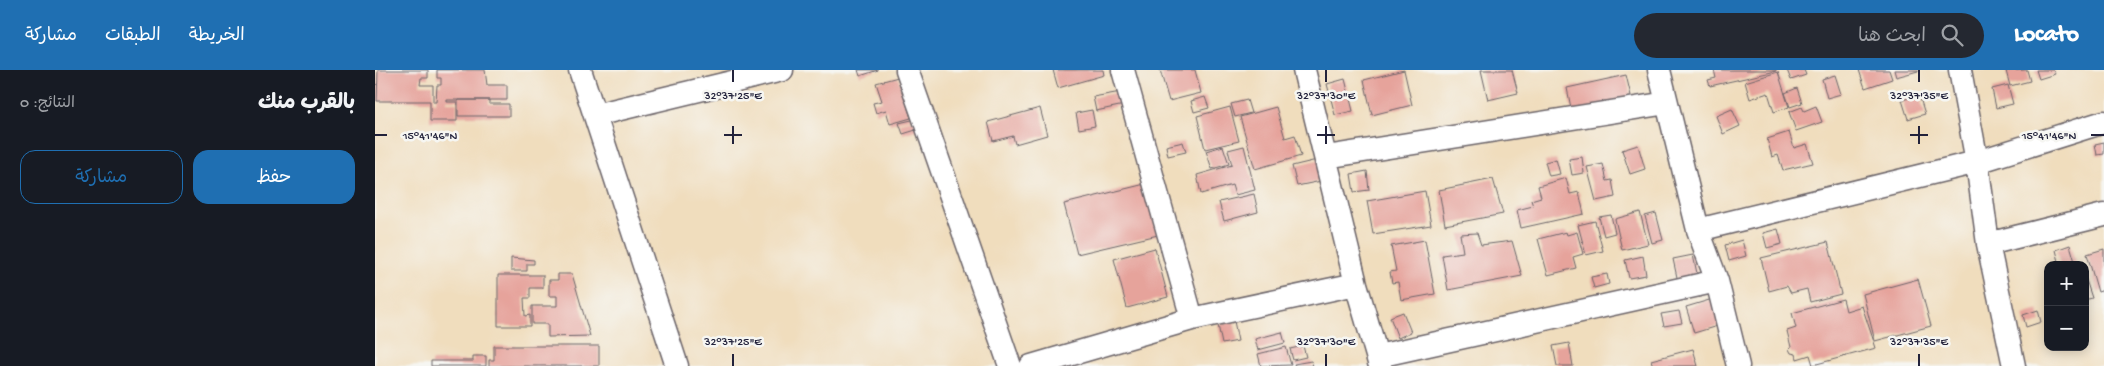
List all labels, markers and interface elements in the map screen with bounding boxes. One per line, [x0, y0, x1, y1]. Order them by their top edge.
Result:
search box [1634, 13, 1984, 58]
icon: search [1938, 21, 1966, 49]
text: Locato [2014, 21, 2079, 50]
text: مشاركة [25, 26, 77, 47]
text: الطبقات [105, 26, 161, 47]
text: الخريطة [189, 26, 245, 47]
text: ابحث هنا [1858, 26, 1926, 49]
text: 32°37'25"E [703, 90, 762, 104]
text: 32°37'30"E [1296, 90, 1356, 104]
text: 32°37'35"E [1889, 90, 1949, 104]
text: بالقرب منك [258, 92, 355, 117]
text: النتائج: 0 [20, 95, 75, 114]
text: 15°41'46"N [402, 130, 458, 144]
text: 15°41'46"N [2021, 130, 2077, 144]
button: مشاركة [20, 150, 183, 204]
button: حفظ [193, 150, 355, 204]
map controls [2044, 261, 2089, 351]
button: + [2044, 261, 2089, 306]
button: − [2044, 306, 2089, 351]
text: 32°37'25"E [703, 336, 762, 350]
text: 32°37'30"E [1296, 336, 1356, 350]
text: 32°37'35"E [1889, 336, 1949, 350]

